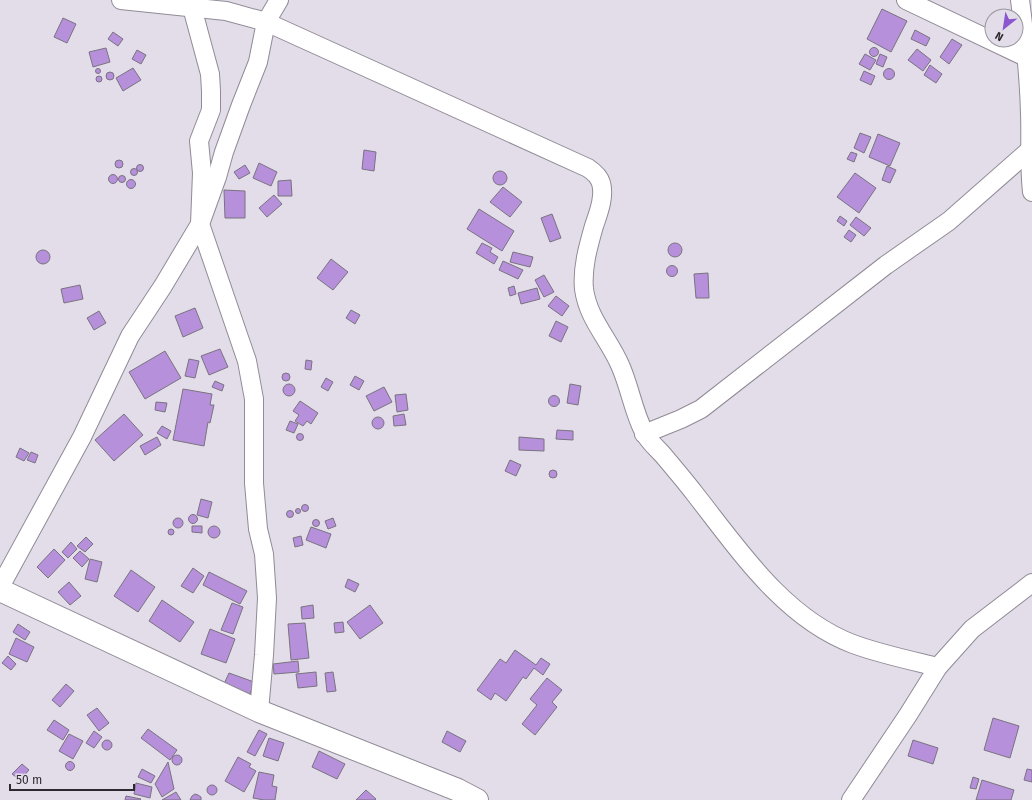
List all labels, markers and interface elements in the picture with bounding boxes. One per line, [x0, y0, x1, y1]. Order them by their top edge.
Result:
north arrow [984, 8, 1024, 48]
text: N [993, 29, 1006, 44]
scale bar [10, 766, 134, 792]
text: 50 m [16, 773, 42, 787]

